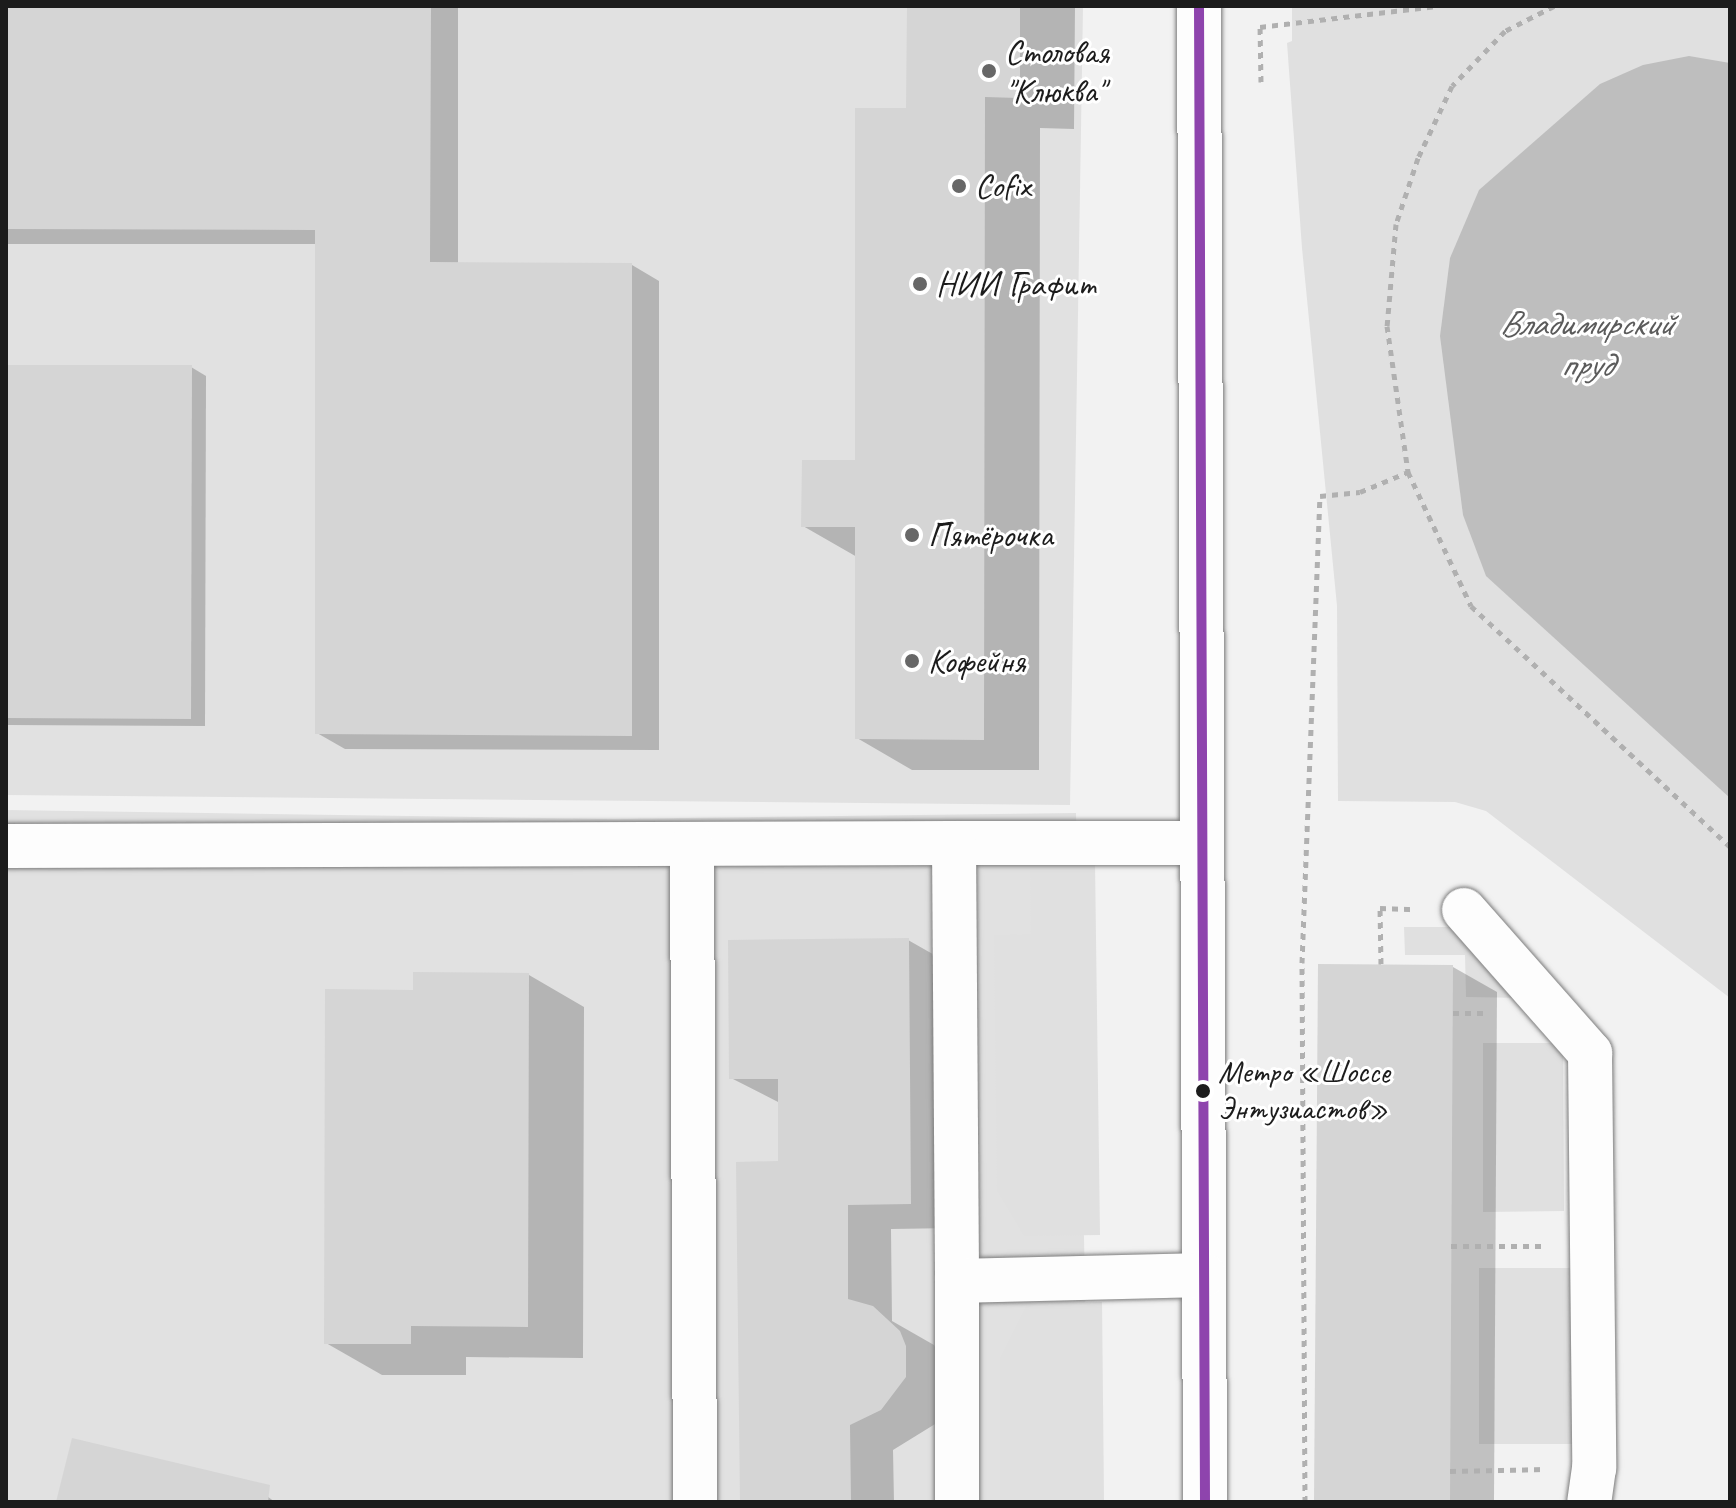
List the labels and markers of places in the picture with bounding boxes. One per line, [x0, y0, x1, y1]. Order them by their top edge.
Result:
place label: Столовая "Клюква" [1005, 31, 1109, 110]
marker: Столовая "Клюква" [980, 62, 998, 80]
place label: Cofix [975, 166, 1030, 206]
marker: Cofix [950, 177, 968, 195]
place label: НИИ Графит [936, 264, 1094, 304]
marker: НИИ Графит [911, 275, 929, 293]
place label: Пятёрочка [928, 515, 1053, 555]
marker: Пятёрочка [903, 526, 921, 544]
place label: Кофейня [928, 641, 1025, 681]
marker: Кофейня [903, 652, 921, 670]
place label: Метро «Шоссе Энтузиастов» [1218, 1054, 1390, 1129]
marker: Метро «Шоссе Энтузиастов» [1195, 1083, 1211, 1099]

